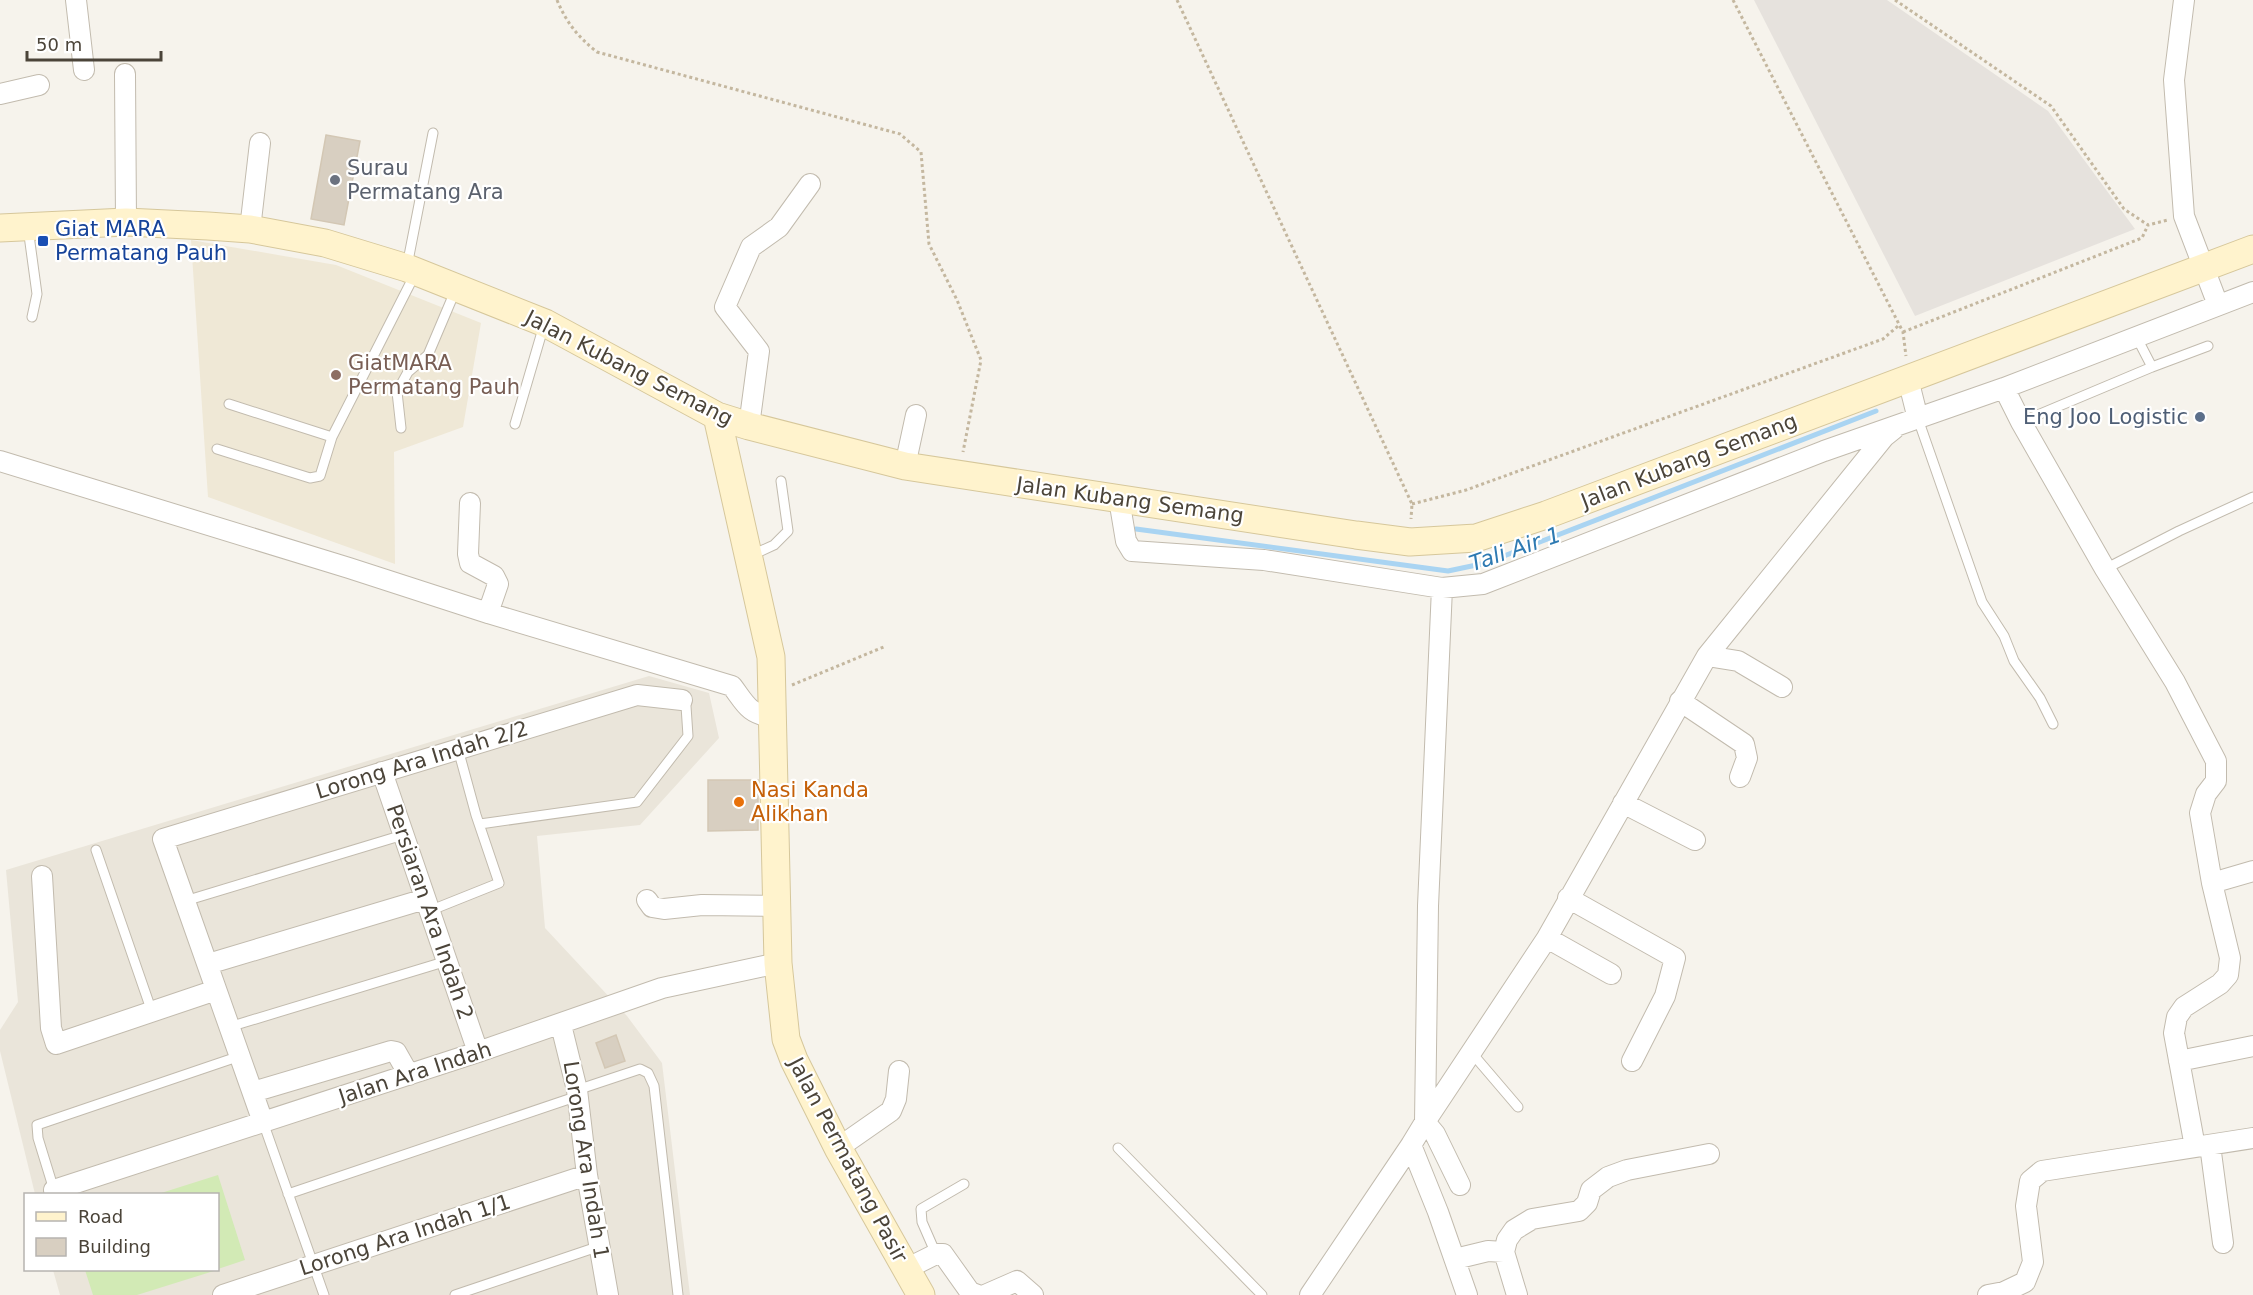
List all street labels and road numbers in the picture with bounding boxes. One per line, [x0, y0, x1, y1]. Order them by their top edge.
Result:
street label: Jalan Kubang Semang [520, 304, 737, 431]
street label: Jalan Kubang Semang [1576, 409, 1800, 514]
street label: Jalan Kubang Semang [1013, 472, 1245, 528]
street label: Lorong Ara Indah 2/2 [313, 716, 531, 804]
street label: Persiaran Ara Indah 2 [382, 801, 478, 1023]
street label: Jalan Ara Indah [334, 1037, 494, 1110]
street label: Jalan Permatang Pasir [783, 1052, 912, 1267]
street label: Lorong Ara Indah 1 [558, 1059, 614, 1261]
street label: Lorong Ara Indah 1/1 [296, 1190, 514, 1280]

